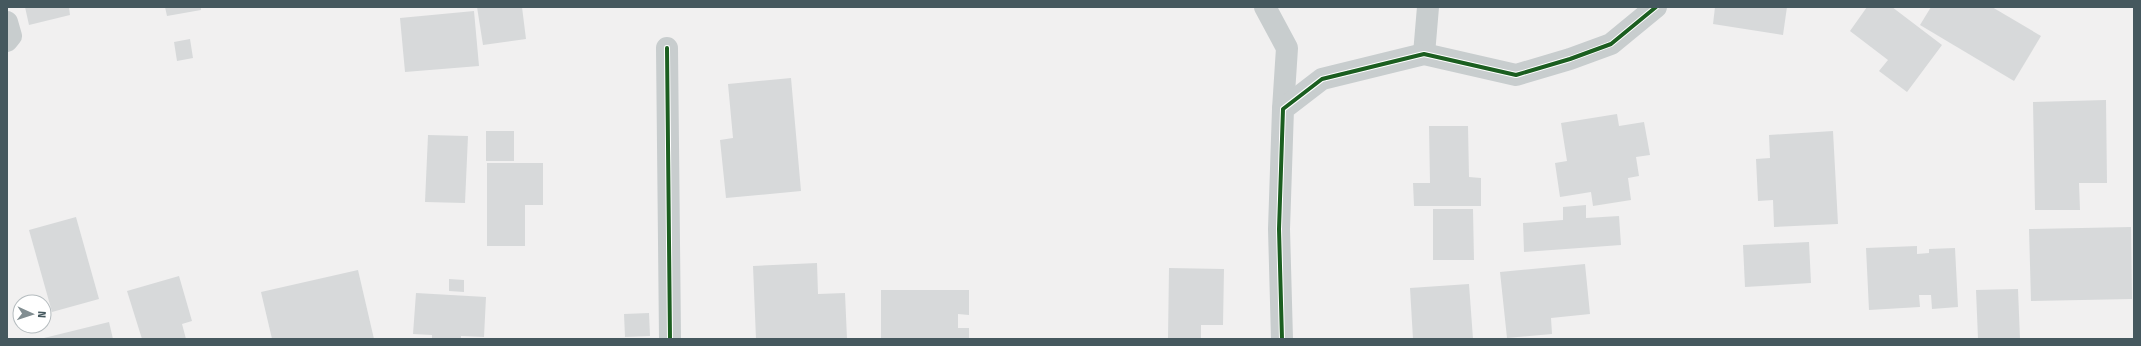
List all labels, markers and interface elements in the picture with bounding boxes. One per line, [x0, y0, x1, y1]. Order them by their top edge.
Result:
north arrow [12, 294, 52, 334]
text: N [35, 311, 48, 318]

